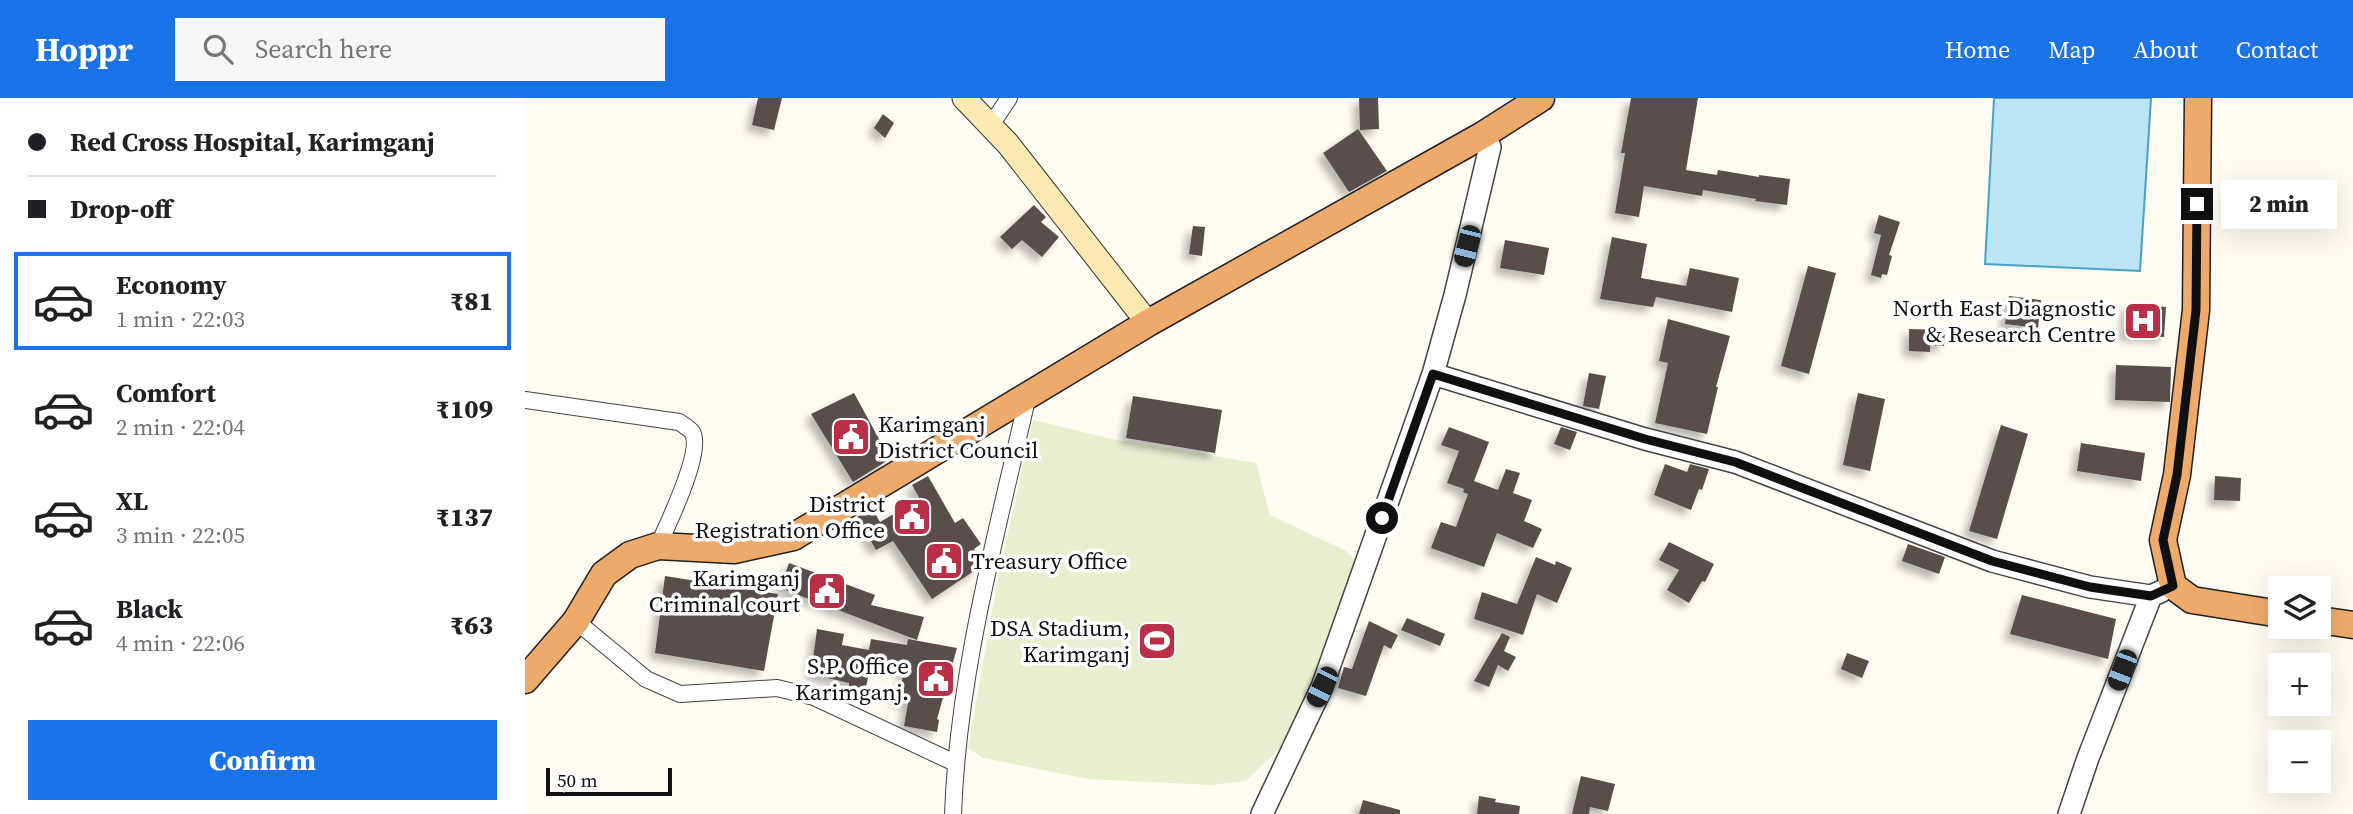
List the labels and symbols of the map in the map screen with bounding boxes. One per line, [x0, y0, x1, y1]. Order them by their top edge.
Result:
callout: 2 min [2221, 180, 2337, 228]
route end [2181, 188, 2213, 220]
car [1452, 223, 1483, 269]
place label: North East Diagnostic & Research Centre [1893, 292, 2116, 350]
hospital icon: North East Diagnostic & Research Centre [2122, 300, 2164, 342]
place label: Karimganj District Council [878, 408, 1039, 466]
public building icon: Karimganj District Council [830, 416, 872, 458]
place label: District Registration Office [695, 488, 886, 546]
public building icon: District Registration Office [891, 496, 933, 538]
route start [1366, 502, 1398, 534]
public building icon: Treasury Office [923, 540, 965, 582]
place label: Treasury Office [971, 545, 1128, 577]
place label: Karimganj Criminal court [649, 562, 801, 620]
public building icon: Karimganj Criminal court [806, 570, 848, 612]
place label: DSA Stadium, Karimganj [990, 612, 1130, 670]
sports icon: DSA Stadium, Karimganj [1136, 620, 1178, 662]
car [2105, 647, 2140, 693]
place label: S.P. Office Karimganj. [795, 650, 909, 708]
public building icon: S.P. Office Karimganj. [915, 658, 957, 700]
car [1304, 664, 1341, 710]
scale bar [546, 765, 672, 797]

